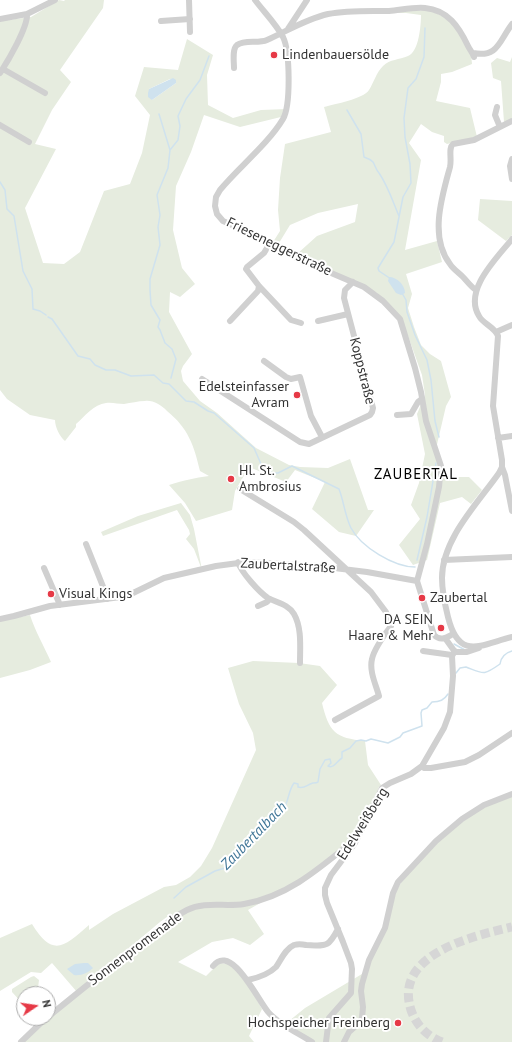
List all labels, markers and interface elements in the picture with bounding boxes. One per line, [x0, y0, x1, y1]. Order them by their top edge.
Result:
place label: Lindenbauersölde [282, 47, 389, 63]
marker: Lindenbauersölde [269, 50, 279, 60]
street label: Frieseneggerstraße [224, 214, 334, 280]
street label: Koppstraße [346, 336, 378, 406]
place label: Edelsteinfasser Avram [199, 379, 289, 412]
marker: Edelsteinfasser Avram [292, 390, 302, 400]
place label: Hl. St. Ambrosius [239, 463, 301, 496]
district label: ZAUBERTAL [374, 466, 458, 484]
marker: Hl. St. Ambrosius [226, 474, 236, 484]
street label: Zaubertalstraße [240, 555, 336, 577]
place label: Visual Kings [59, 586, 132, 602]
marker: Visual Kings [46, 589, 56, 599]
place label: Zaubertal [430, 590, 487, 606]
marker: Zaubertal [417, 593, 427, 603]
place label: DA SEIN Haare & Mehr [348, 612, 433, 644]
marker: DA SEIN Haare & Mehr [436, 623, 446, 633]
street label: Edelweißberg [334, 785, 392, 863]
water label: Zaubertalbach [217, 798, 291, 874]
street label: Sonnenpromenade [85, 908, 185, 990]
north arrow [16, 986, 56, 1026]
text: N [39, 998, 54, 1009]
place label: Hochspeicher Freinberg [248, 1015, 390, 1031]
marker: Hochspeicher Freinberg [393, 1018, 403, 1028]

